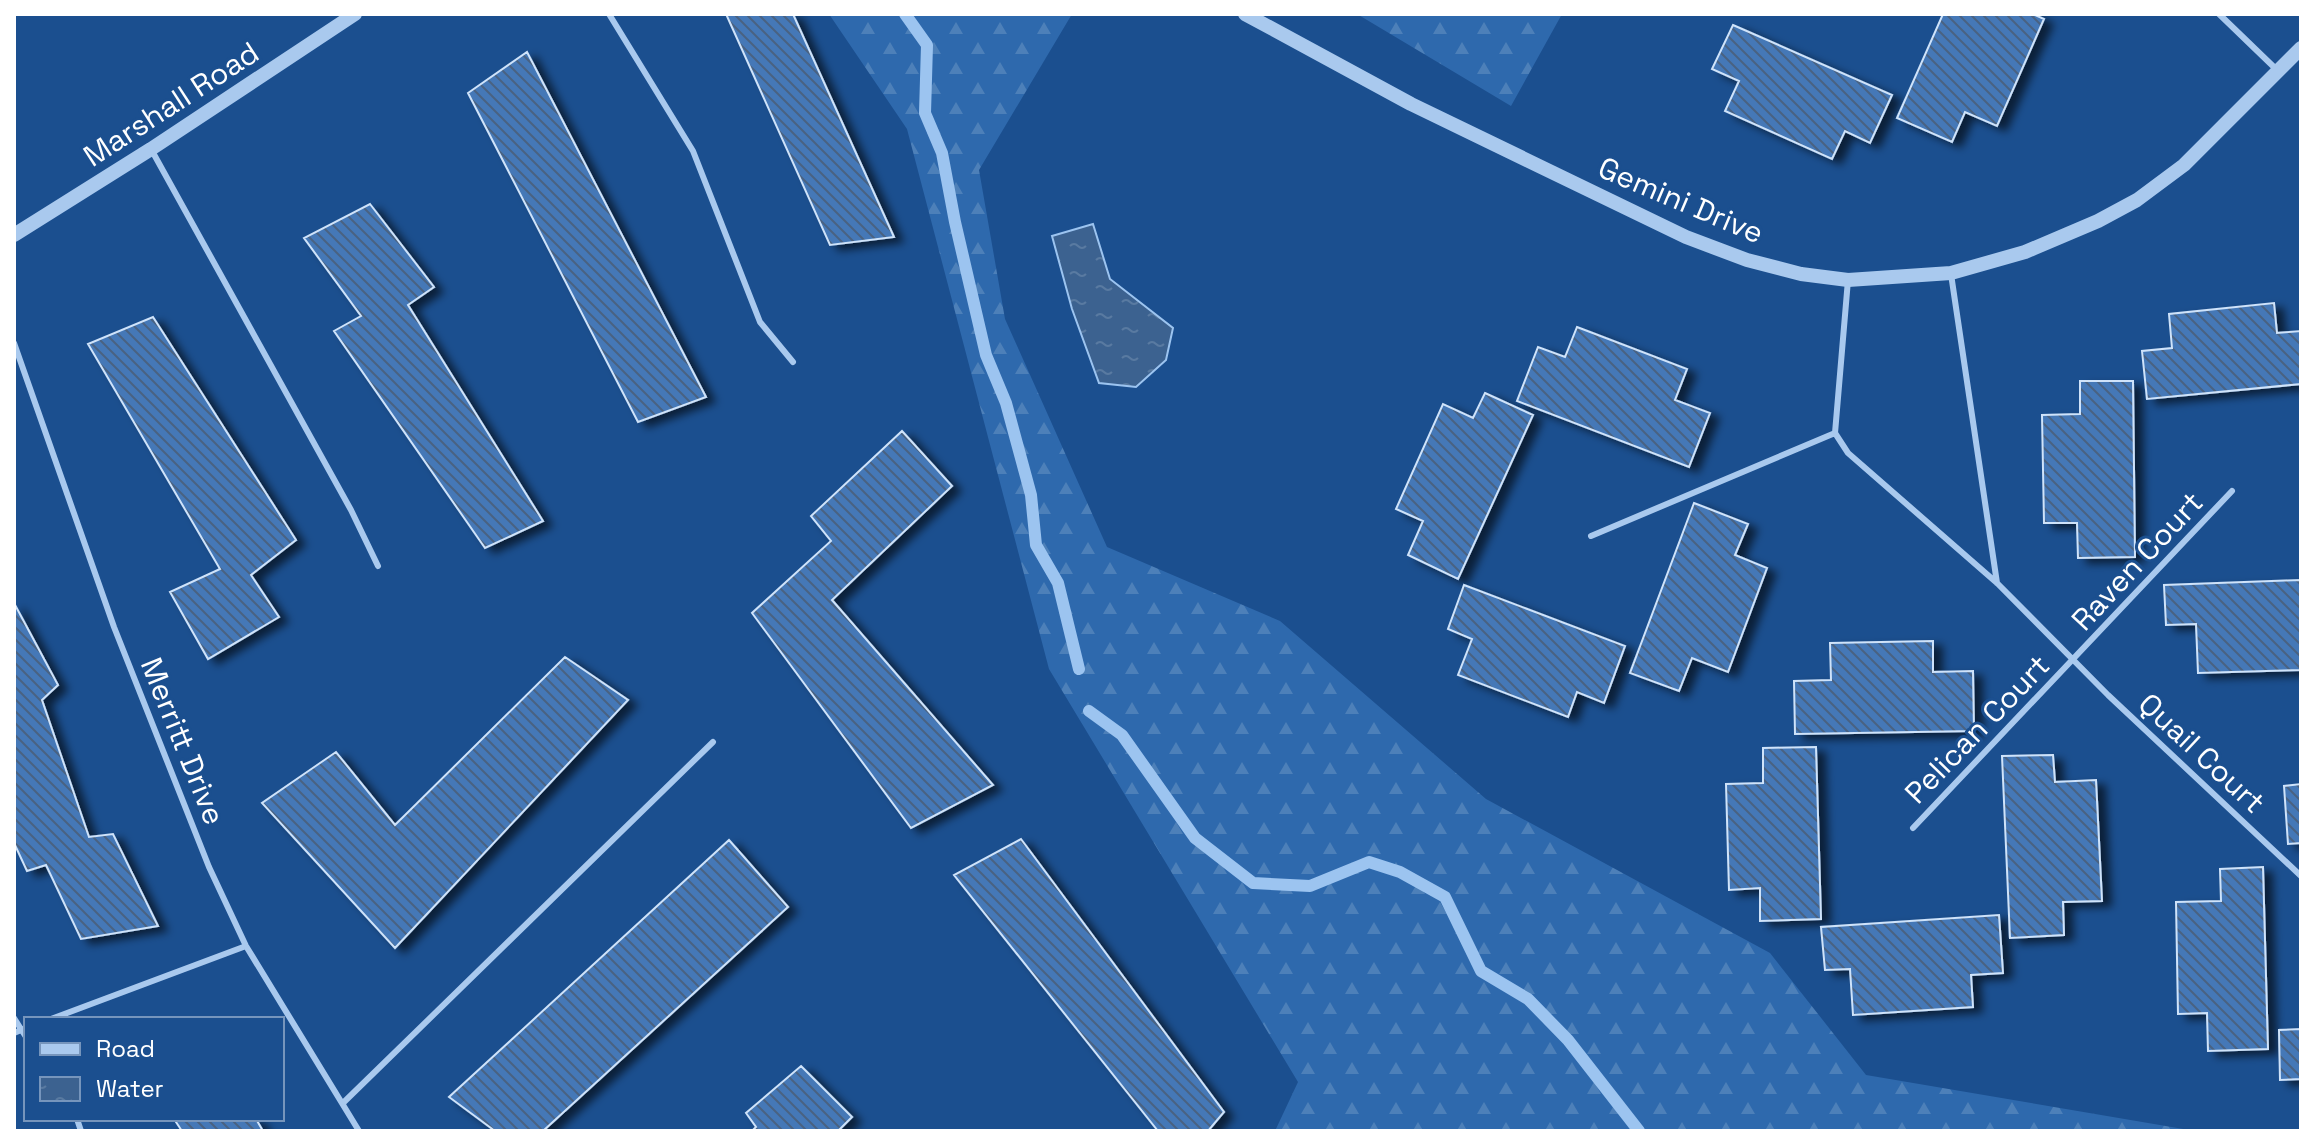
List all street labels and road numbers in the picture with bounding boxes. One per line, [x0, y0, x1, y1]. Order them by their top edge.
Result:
street label: Marshall Road [76, 33, 266, 175]
street label: Gemini Drive [1592, 148, 1770, 252]
street label: Raven Court [2063, 483, 2211, 639]
street label: Pelican Court [1896, 646, 2058, 812]
street label: Merritt Drive [132, 652, 234, 830]
street label: Quail Court [2130, 684, 2274, 822]

